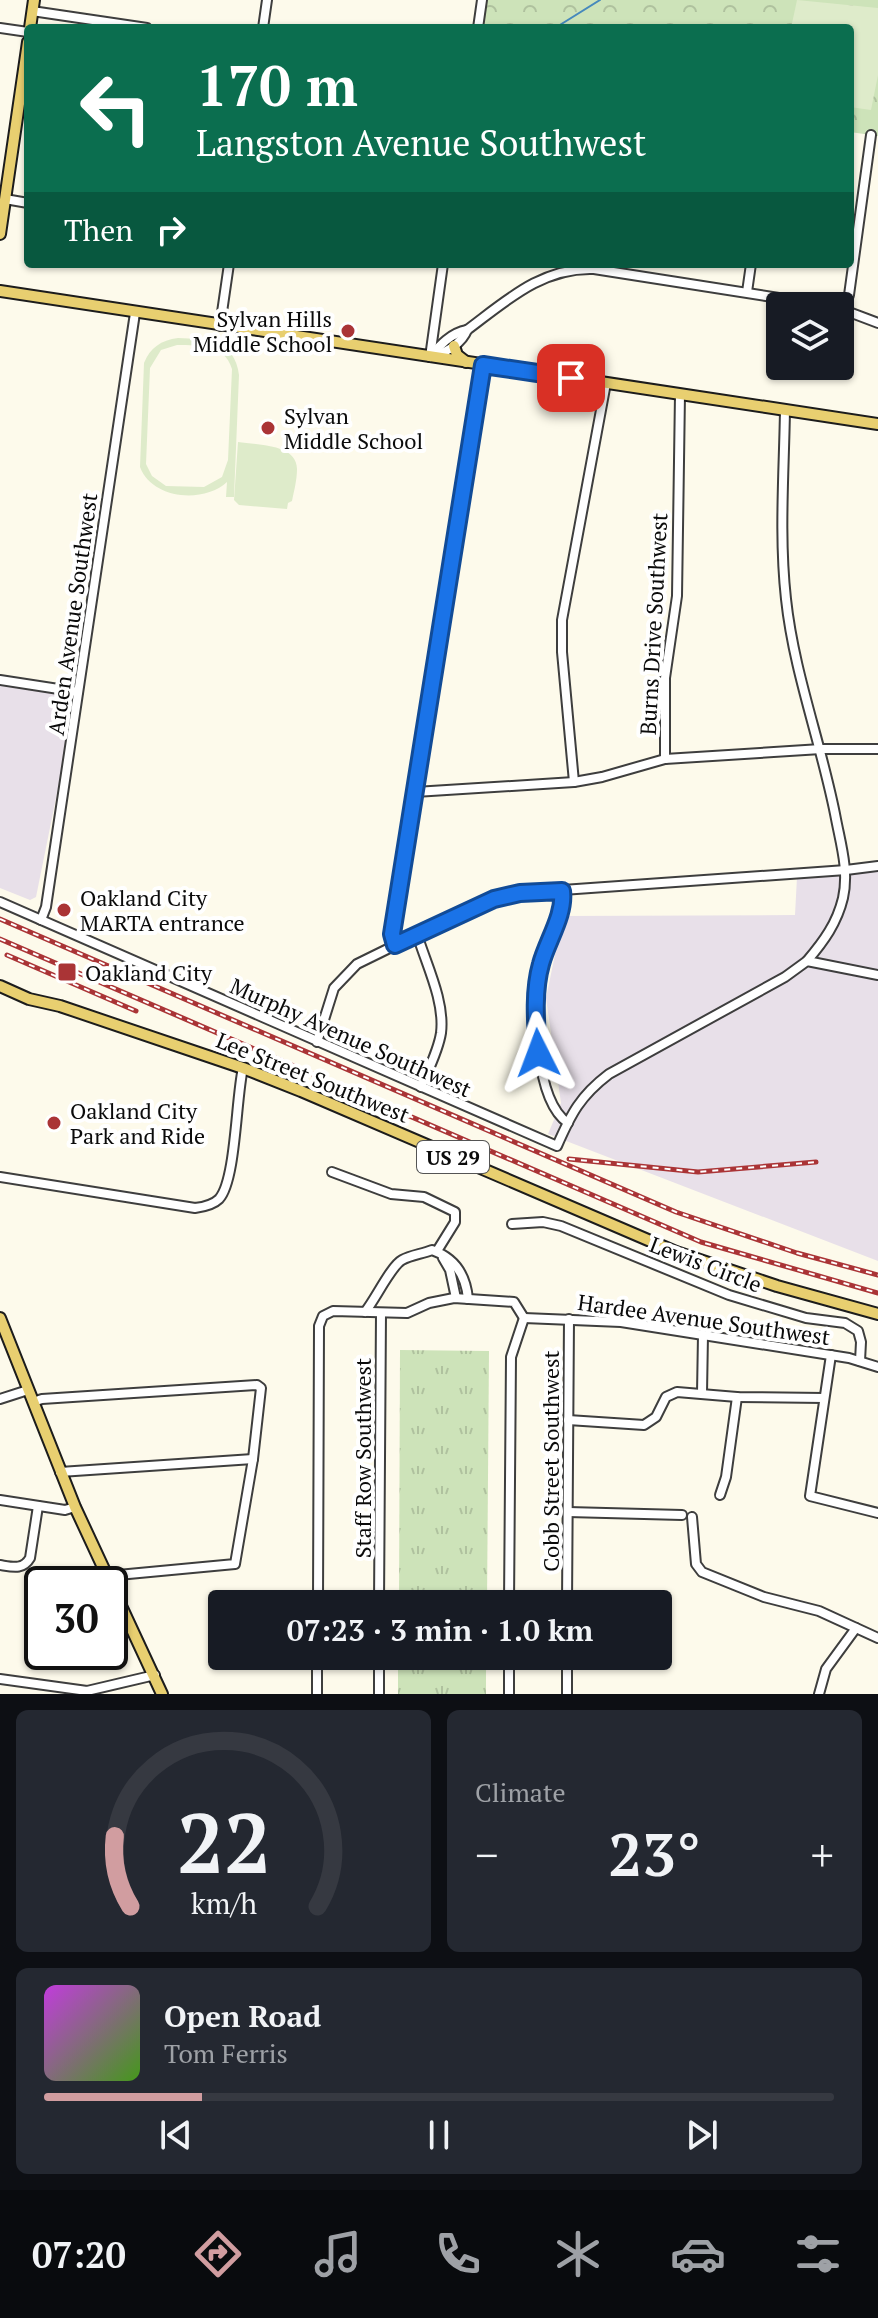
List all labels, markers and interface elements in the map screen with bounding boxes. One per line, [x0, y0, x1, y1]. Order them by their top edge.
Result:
text: 170 m [196, 48, 358, 122]
icon: left [64, 56, 168, 160]
text: Langston Avenue Southwest [196, 119, 646, 166]
icon: right [149, 208, 193, 252]
text: Then [64, 210, 133, 250]
map controls [766, 292, 854, 380]
button: layers [766, 292, 854, 380]
place label: Sylvan Hills Middle School [193, 304, 332, 358]
marker: Sylvan Hills Middle School [339, 322, 357, 340]
pin [537, 344, 605, 412]
icon: arrive [549, 356, 593, 400]
place label: Sylvan Middle School [284, 401, 423, 455]
marker: Sylvan Middle School [259, 419, 277, 437]
street label: Arden Avenue Southwest [41, 491, 103, 737]
street label: Burns Drive Southwest [633, 512, 673, 736]
place label: Oakland City MARTA entrance [80, 883, 245, 937]
marker: Oakland City MARTA entrance [55, 901, 73, 919]
place label: Oakland City [85, 958, 213, 987]
marker: Oakland City [56, 961, 78, 983]
street label: Murphy Avenue Southwest [226, 971, 476, 1103]
position arrow [496, 1011, 580, 1095]
street label: Lee Street Southwest [212, 1025, 414, 1129]
place label: Oakland City Park and Ride [70, 1096, 205, 1150]
marker: Oakland City Park and Ride [45, 1114, 63, 1132]
road number: US 29 [417, 1141, 489, 1173]
street label: Lewis Circle [646, 1229, 766, 1299]
street label: Hardee Avenue Southwest [576, 1287, 832, 1351]
street label: Cobb Street Southwest [536, 1350, 565, 1572]
street label: Staff Row Southwest [348, 1358, 377, 1558]
speed limit sign: 30 [24, 1566, 128, 1670]
text: 07:23 · 3 min · 1.0 km [287, 1610, 593, 1650]
text: Climate [475, 1775, 566, 1809]
text: 22 [176, 1787, 271, 1897]
text: 23° [608, 1814, 701, 1893]
text: − [475, 1825, 498, 1884]
text: + [811, 1825, 834, 1884]
text: km/h [190, 1884, 257, 1922]
text: Open Road [164, 1996, 321, 2036]
text: Tom Ferris [164, 2036, 288, 2070]
icon: previous [154, 2113, 198, 2157]
icon: pause [417, 2113, 461, 2157]
icon: next [680, 2113, 724, 2157]
icon: directions [190, 2226, 246, 2282]
icon: music [310, 2226, 366, 2282]
icon: phone [430, 2226, 486, 2282]
icon: climate [550, 2226, 606, 2282]
icon: car [670, 2226, 726, 2282]
icon: filters [790, 2226, 846, 2282]
text: 07:20 [32, 2231, 126, 2278]

